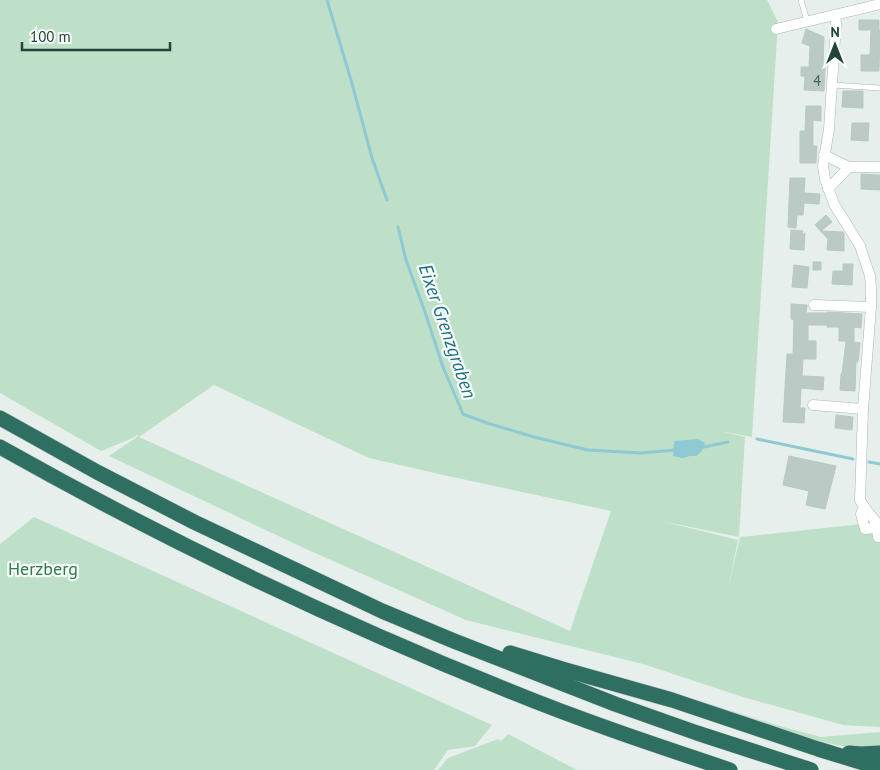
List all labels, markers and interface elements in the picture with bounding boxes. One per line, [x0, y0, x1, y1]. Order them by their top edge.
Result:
scale bar [22, 20, 170, 52]
north arrow [810, 20, 860, 70]
text: N [830, 23, 840, 41]
text: 100 m [30, 27, 71, 46]
house number: 4 [813, 71, 821, 90]
water label: Eixer Grenzgraben [414, 260, 482, 402]
park label: Herzberg [8, 557, 78, 580]

